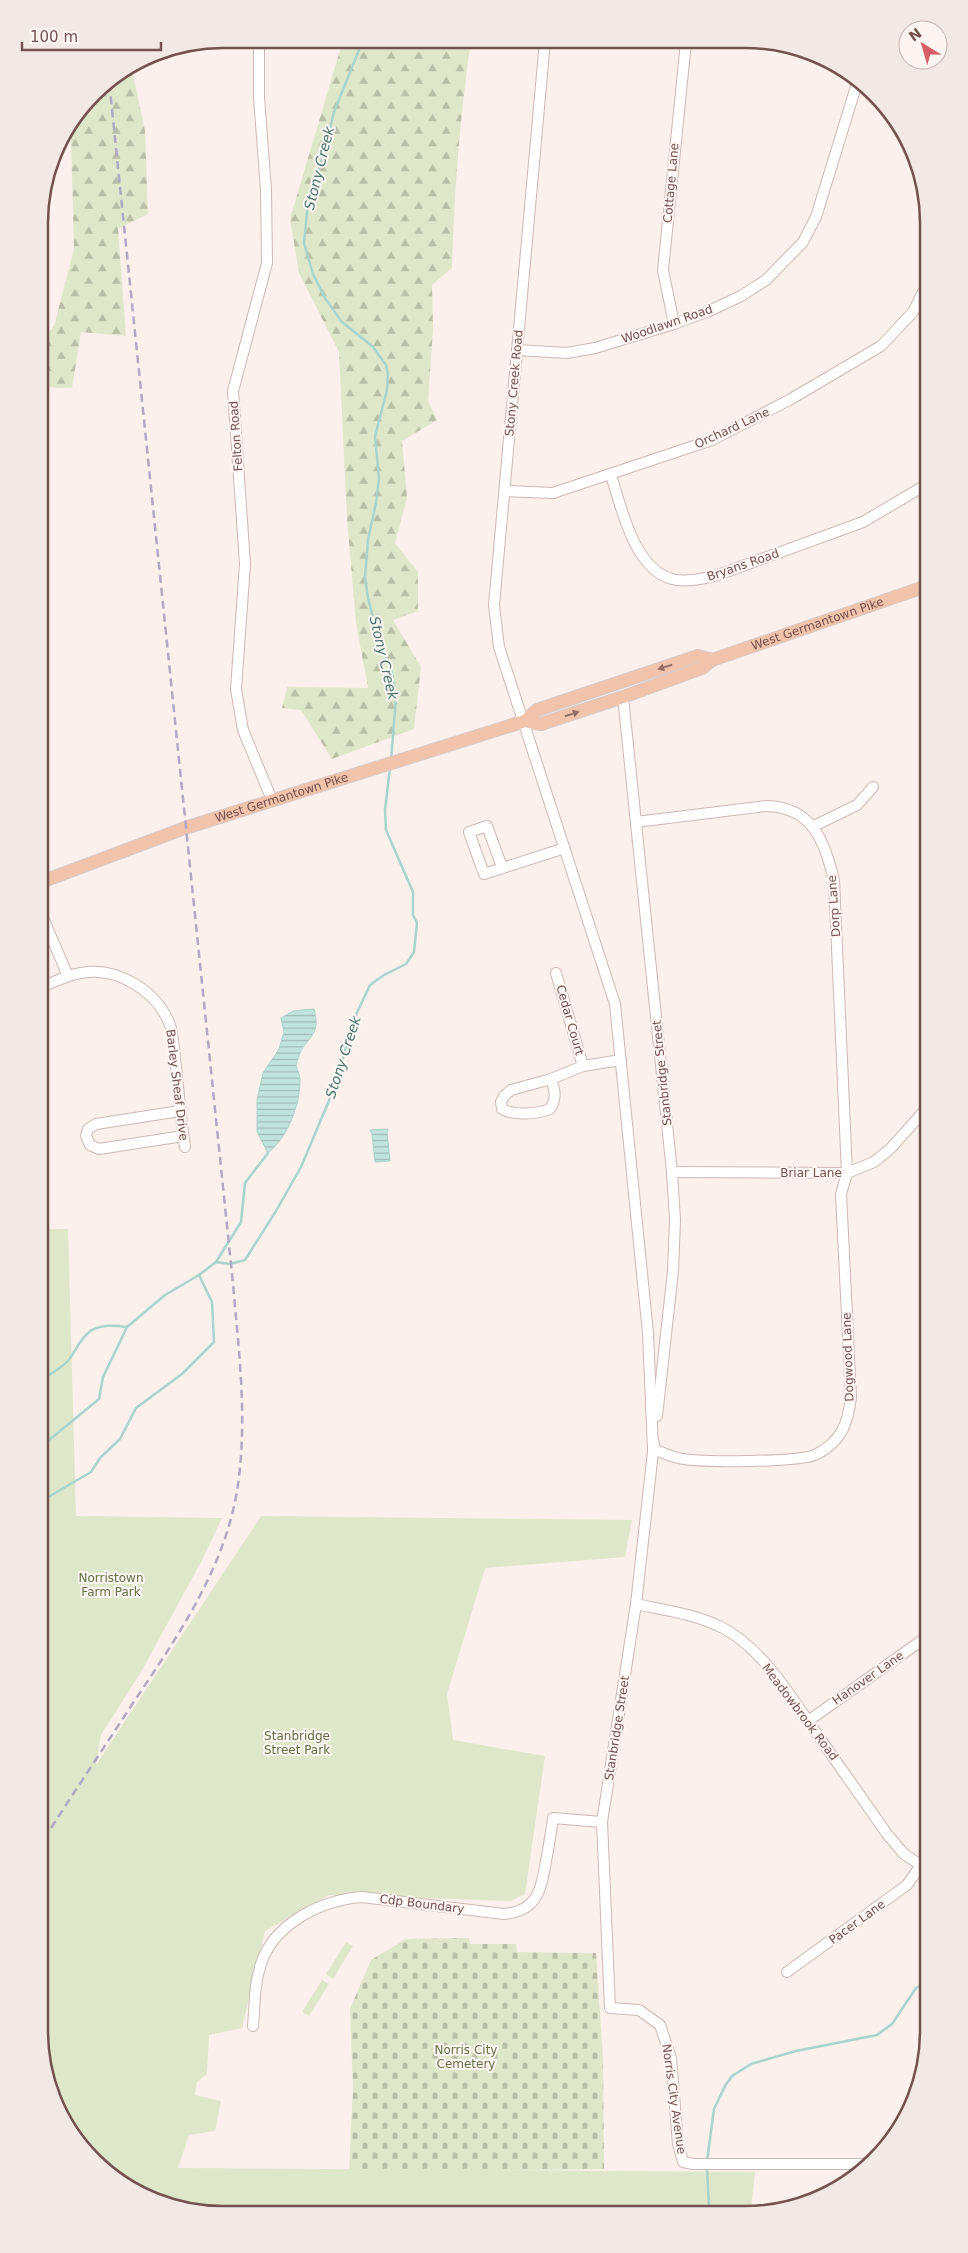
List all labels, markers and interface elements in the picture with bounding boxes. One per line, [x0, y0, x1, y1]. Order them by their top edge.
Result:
scale bar [22, 20, 161, 52]
north arrow [898, 20, 948, 70]
text: N [906, 25, 925, 45]
text: 100 m [30, 28, 78, 46]
water label: Stony Creek [301, 124, 337, 211]
street label: Cottage Lane [661, 142, 681, 224]
street label: Woodlawn Road [620, 302, 714, 346]
street label: Stony Creek Road [502, 329, 526, 437]
street label: Felton Road [227, 400, 245, 472]
street label: Orchard Lane [692, 405, 772, 451]
street label: Bryans Road [705, 546, 781, 584]
street label: West Germantown Pike [749, 594, 885, 653]
water label: Stony Creek [367, 615, 402, 702]
one-way arrow [657, 664, 672, 672]
one-way arrow [564, 710, 579, 717]
street label: West Germantown Pike [213, 770, 350, 825]
street label: Dorp Lane [825, 875, 843, 937]
street label: Cedar Court [553, 983, 587, 1057]
water label: Stony Creek [322, 1013, 364, 1100]
street label: Stanbridge Street [649, 1019, 675, 1126]
street label: Barley Sheaf Drive [163, 1028, 191, 1142]
street label: Briar Lane [780, 1166, 842, 1180]
street label: Dogwood Lane [839, 1312, 857, 1402]
park label: Norristown Farm Park [78, 1571, 144, 1599]
street label: Hanover Lane [830, 1648, 906, 1708]
street label: Meadowbrook Road [759, 1661, 841, 1763]
street label: Stanbridge Street [602, 1674, 632, 1781]
park label: Stanbridge Street Park [264, 1729, 330, 1757]
street label: Cdp Boundary [379, 1892, 465, 1916]
street label: Pacer Lane [826, 1897, 888, 1947]
park label: Norris City Cemetery [435, 2043, 497, 2071]
street label: Norris City Avenue [659, 2043, 689, 2155]

